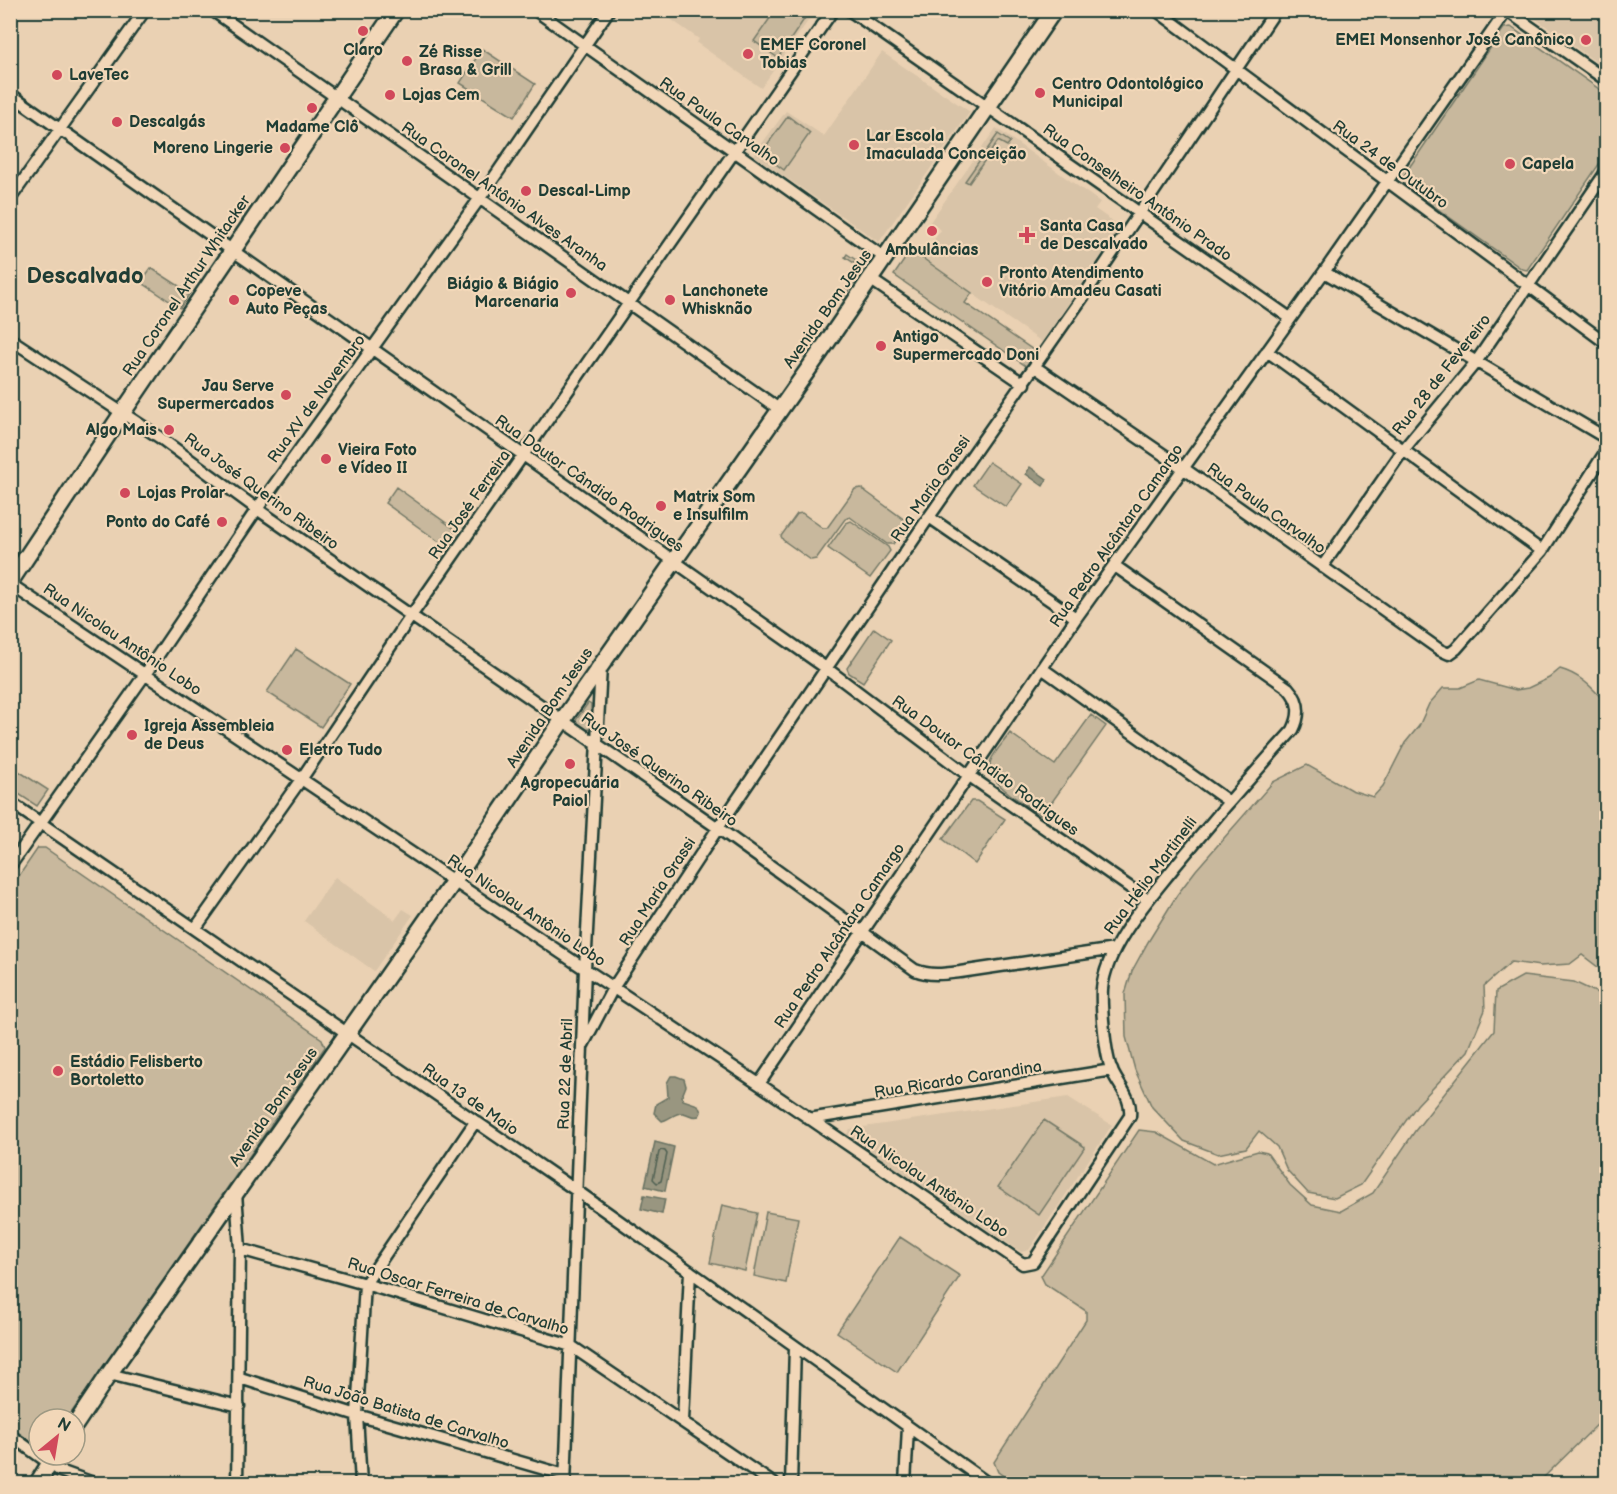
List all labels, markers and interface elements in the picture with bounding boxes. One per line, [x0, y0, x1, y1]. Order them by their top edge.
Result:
marker: Claro [356, 24, 370, 38]
place label: EMEI Monsenhor José Canônico [1335, 31, 1574, 50]
marker: EMEI Monsenhor José Canônico [1579, 33, 1593, 47]
place label: EMEF Coronel Tobias [760, 36, 866, 73]
place label: Claro [343, 41, 383, 60]
place label: Zé Risse Brasa & Grill [419, 43, 512, 80]
marker: EMEF Coronel Tobias [741, 47, 755, 61]
marker: Zé Risse Brasa & Grill [400, 54, 414, 68]
place label: LaveTec [69, 66, 129, 85]
marker: LaveTec [50, 68, 64, 82]
street label: Rua Paula Carvalho [655, 73, 783, 171]
place label: Centro Odontológico Municipal [1052, 75, 1204, 112]
place label: Lojas Cem [402, 86, 480, 105]
marker: Centro Odontológico Municipal [1033, 86, 1047, 100]
marker: Lojas Cem [383, 88, 397, 102]
marker: Madame Clô [305, 101, 319, 115]
place label: Descalgás [129, 113, 205, 132]
marker: Descalgás [110, 115, 124, 129]
street label: Rua 24 de Outubro [1328, 117, 1452, 213]
place label: Madame Clô [265, 118, 359, 137]
street label: Rua Coronel Antônio Alves Aranha [397, 118, 611, 276]
street label: Rua Conselheiro Antônio Prado [1039, 120, 1235, 266]
place label: Lar Escola Imaculada Conceição [866, 127, 1026, 164]
marker: Lar Escola Imaculada Conceição [847, 138, 861, 152]
place label: Moreno Lingerie [153, 139, 273, 158]
marker: Moreno Lingerie [278, 141, 292, 155]
place label: Capela [1522, 155, 1574, 174]
marker: Capela [1503, 157, 1517, 171]
place label: Descal-Limp [538, 182, 631, 201]
marker: Descal-Limp [519, 184, 533, 198]
street label: Rua Coronel Arthur Whitacker [119, 192, 255, 380]
place label: Santa Casa de Descalvado [1040, 217, 1148, 254]
marker: Ambulâncias [925, 224, 939, 238]
marker: Santa Casa de Descalvado [1018, 226, 1036, 244]
place label: Ambulâncias [885, 241, 979, 260]
street label: Avenida Bom Jesus [780, 246, 876, 372]
district label: Descalvado [26, 263, 144, 290]
place label: Pronto Atendimento Vitório Amadeu Casati [999, 264, 1162, 301]
place label: Biágio & Biágio Marcenaria [447, 275, 559, 312]
marker: Pronto Atendimento Vitório Amadeu Casati [980, 275, 994, 289]
place label: Copeve Auto Peças [245, 282, 328, 319]
place label: Lanchonete Whisknão [682, 282, 768, 319]
marker: Biágio & Biágio Marcenaria [564, 286, 578, 300]
marker: Copeve Auto Peças [227, 293, 241, 307]
marker: Lanchonete Whisknão [663, 293, 677, 307]
street label: Rua 28 de Fevereiro [1389, 311, 1495, 439]
place label: Antigo Supermercado Doni [892, 328, 1039, 365]
street label: Rua XV de Novembro [264, 331, 370, 467]
marker: Antigo Supermercado Doni [874, 339, 888, 353]
place label: Jau Serve Supermercados [157, 377, 274, 414]
marker: Jau Serve Supermercados [279, 388, 293, 402]
street label: Rua Doutor Cândido Rodrigues [491, 411, 687, 557]
place label: Algo Mais [85, 421, 157, 440]
marker: Algo Mais [162, 423, 176, 437]
street label: Rua José Querino Ribeiro [180, 429, 342, 555]
street label: Rua Maria Grassi [887, 432, 975, 546]
place label: Vieira Foto e Vídeo II [338, 441, 417, 478]
street label: Rua Pedro Alcântara Camargo [1046, 441, 1188, 631]
street label: Rua José Ferreira [425, 447, 515, 563]
marker: Vieira Foto e Vídeo II [319, 452, 333, 466]
street label: Rua Paula Carvalho [1203, 460, 1329, 558]
place label: Lojas Prolar [137, 484, 226, 503]
marker: Lojas Prolar [118, 486, 132, 500]
place label: Matrix Som e Insulfilm [673, 488, 755, 525]
marker: Matrix Som e Insulfilm [654, 499, 668, 513]
place label: Ponto do Café [106, 513, 211, 532]
marker: Ponto do Café [215, 515, 229, 529]
street label: Rua Nicolau Antônio Lobo [39, 580, 205, 700]
street label: Avenida Bom Jesus [503, 644, 597, 772]
street label: Rua Doutor Cândido Rodrigues [888, 692, 1082, 840]
street label: Rua José Querino Ribeiro [577, 709, 741, 831]
place label: Igreja Assembleia de Deus [144, 717, 275, 754]
marker: Igreja Assembleia de Deus [125, 728, 139, 742]
place label: Eletro Tudo [299, 741, 382, 760]
marker: Eletro Tudo [280, 743, 294, 757]
marker: Agropecuária Paiol [563, 757, 577, 771]
place label: Agropecuária Paiol [520, 774, 619, 811]
street label: Rua Hélio Martinelli [1101, 813, 1201, 939]
street label: Rua Maria Grassi [616, 834, 700, 950]
street label: Rua Pedro Alcântara Camargo [771, 840, 909, 1032]
street label: Rua Nicolau Antônio Lobo [443, 851, 609, 971]
street label: Rua 22 de Abril [555, 1018, 577, 1130]
street label: Avenida Bom Jesus [226, 1044, 322, 1170]
place label: Estádio Felisberto Bortoletto [70, 1053, 203, 1090]
street label: Rua Ricardo Carandina [873, 1057, 1043, 1103]
street label: Rua 13 de Maio [418, 1060, 522, 1140]
marker: Estádio Felisberto Bortoletto [51, 1064, 65, 1078]
street label: Rua Nicolau Antônio Lobo [846, 1122, 1012, 1242]
street label: Rua Oscar Ferreira de Carvalho [345, 1254, 571, 1340]
street label: Rua João Batista de Carvalho [301, 1373, 511, 1453]
north arrow [27, 1407, 87, 1467]
text: N [54, 1414, 74, 1437]

